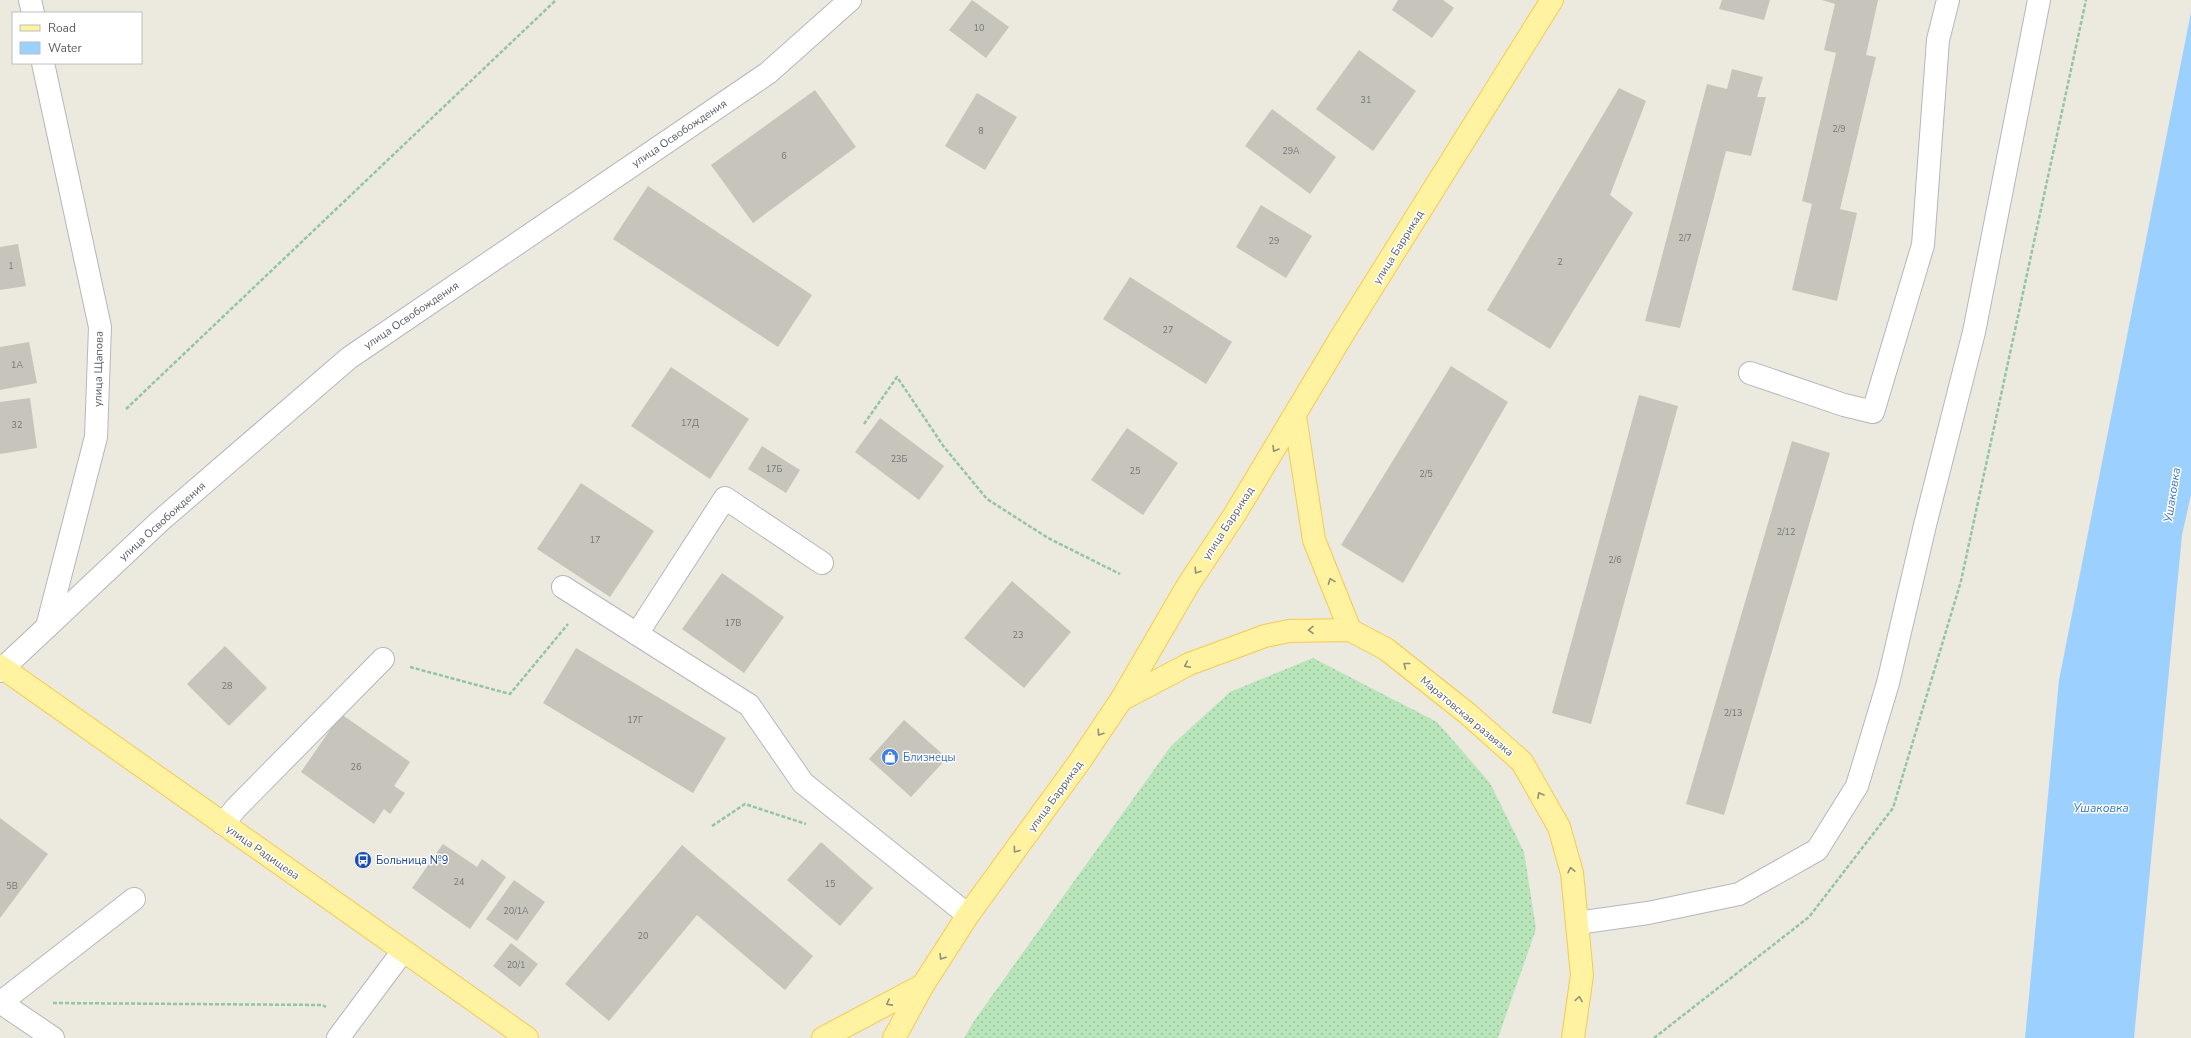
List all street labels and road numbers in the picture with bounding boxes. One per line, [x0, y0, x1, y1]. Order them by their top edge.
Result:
street label: улица Освобождения [629, 96, 730, 171]
street label: улица Баррикад [1370, 207, 1427, 287]
street label: улица Освобождения [361, 278, 462, 353]
street label: улица Щапова [90, 331, 107, 407]
street label: улица Освобождения [116, 478, 209, 564]
street label: улица Баррикад [1199, 483, 1258, 563]
street label: Маратовская развязка [1417, 673, 1517, 760]
street label: улица Баррикад [1025, 757, 1087, 835]
street label: улица Радищева [223, 822, 302, 883]

